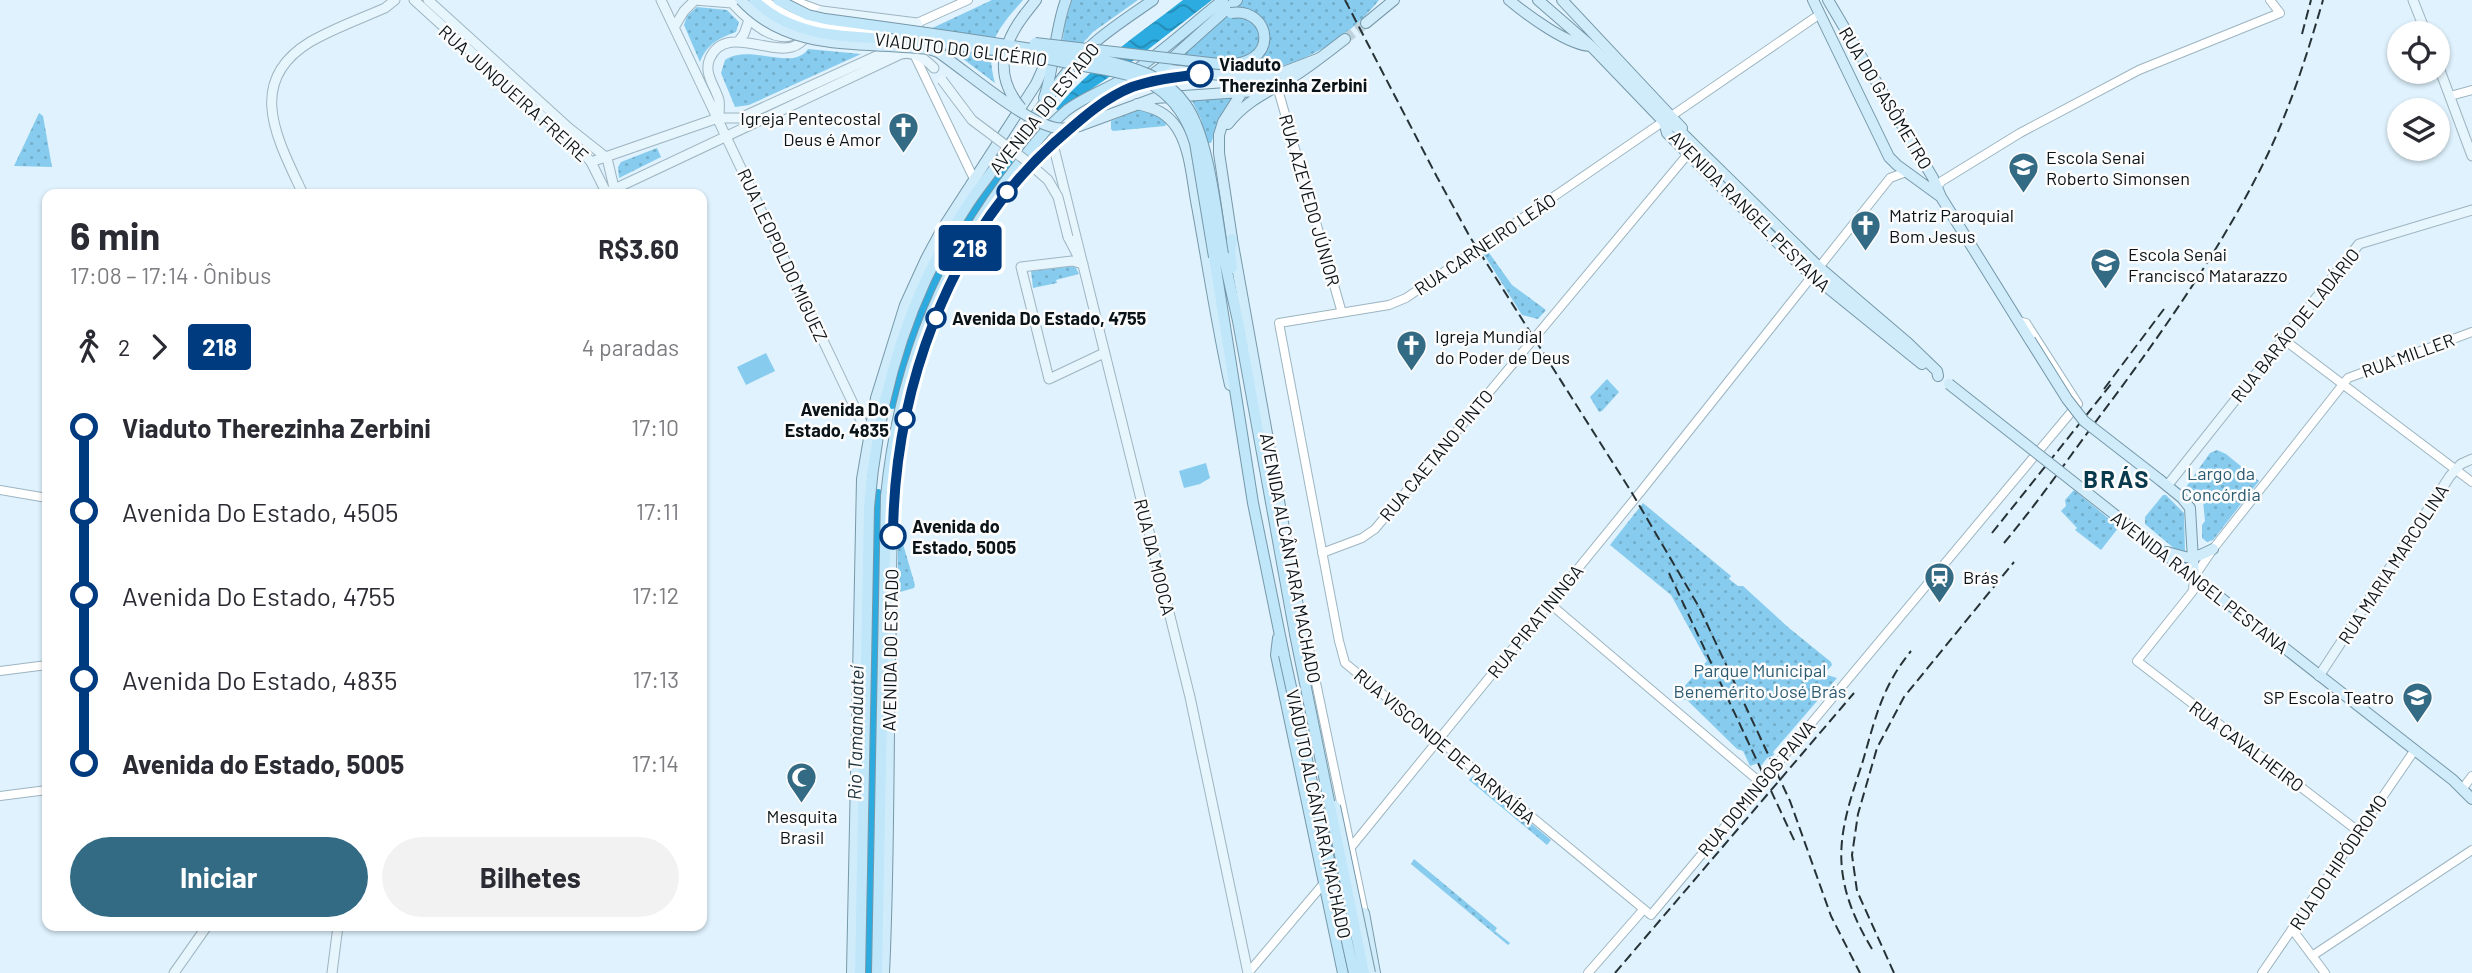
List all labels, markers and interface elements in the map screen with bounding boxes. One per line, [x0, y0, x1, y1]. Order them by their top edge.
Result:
street label: RUA JUNQUEIRA FREIRE [435, 20, 593, 166]
map controls [2387, 21, 2450, 161]
button: locate [2387, 21, 2450, 84]
street label: RUA DO GASÔMETRO [1835, 23, 1937, 173]
street label: VIADUTO DO GLICÉRIO [873, 28, 1049, 70]
street label: AVENIDA DO ESTADO [984, 38, 1104, 178]
place label: Viaduto Therezinha Zerbini [1219, 53, 1367, 96]
marker: Viaduto Therezinha Zerbini [1187, 61, 1213, 87]
button: layers [2387, 98, 2450, 161]
place label: Igreja Pentecostal Deus é Amor [740, 107, 881, 150]
church icon: Igreja Pentecostal Deus é Amor [887, 111, 921, 155]
street label: RUA AZEVEDO JÚNIOR [1275, 112, 1345, 288]
street label: AVENIDA RANGEL PESTANA [1665, 126, 1835, 296]
place label: Escola Senai Roberto Simonsen [2046, 146, 2190, 189]
school or university icon: Escola Senai Roberto Simonsen [2006, 150, 2040, 194]
street label: RUA LEOPOLDO MIGUEZ [733, 165, 833, 345]
unlabelled marker [997, 182, 1017, 202]
street label: RUA CARNEIRO LEÃO [1410, 188, 1560, 300]
place label: Matriz Paroquial Bom Jesus [1889, 204, 2014, 247]
church icon: Matriz Paroquial Bom Jesus [1849, 208, 1883, 252]
text: 6 min [70, 212, 160, 258]
line badge: 218 [930, 225, 1010, 271]
text: R$3.60 [598, 233, 679, 264]
text: 218 [953, 233, 987, 262]
place label: Escola Senai Francisco Matarazzo [2128, 243, 2288, 286]
street label: RUA BARÃO DE LADÁRIO [2226, 243, 2364, 407]
school or university icon: Escola Senai Francisco Matarazzo [2088, 247, 2122, 291]
text: 17:08 – 17:14 · Ônibus [70, 261, 271, 289]
place label: Avenida Do Estado, 4755 [952, 307, 1147, 329]
marker: Avenida Do Estado, 4755 [926, 308, 946, 328]
place label: Igreja Mundial do Poder de Deus [1435, 325, 1570, 368]
icon: walk [70, 328, 108, 366]
icon: forward [140, 328, 178, 366]
street label: RUA MILLER [2359, 328, 2457, 382]
church icon: Igreja Mundial do Poder de Deus [1395, 329, 1429, 373]
text: 218 [202, 332, 237, 361]
text: 2 [118, 333, 130, 361]
text: 4 paradas [582, 333, 679, 361]
street label: RUA CAETANO PINTO [1375, 385, 1497, 525]
place label: Avenida Do Estado, 4835 [785, 398, 889, 441]
marker: Avenida Do Estado, 4835 [895, 409, 915, 429]
text: Viaduto Therezinha Zerbini [122, 412, 431, 443]
text: 17:10 [631, 413, 679, 441]
street label: AVENIDA ALCÂNTARA MACHADO [1256, 431, 1326, 685]
park label: Largo da Concórdia [2181, 462, 2261, 505]
district label: BRÁS [2083, 464, 2151, 493]
street label: RUA MARIA MARCOLINA [2333, 480, 2453, 648]
text: Avenida Do Estado, 4505 [122, 496, 398, 527]
street label: RUA DA MOOCA [1130, 496, 1180, 618]
text: 17:11 [636, 497, 679, 525]
street label: AVENIDA RANGEL PESTANA [2107, 506, 2293, 658]
place label: Avenida do Estado, 5005 [912, 515, 1016, 558]
marker: Avenida do Estado, 5005 [880, 523, 906, 549]
street label: RUA PIRATININGA [1483, 560, 1588, 682]
station icon: Brás [1923, 560, 1957, 604]
place label: Brás [1963, 566, 1999, 588]
street label: AVENIDA DO ESTADO [878, 568, 902, 732]
text: Avenida Do Estado, 4755 [122, 580, 395, 611]
text: 17:12 [632, 581, 679, 609]
park label: Parque Municipal Benemérito José Brás [1674, 659, 1846, 702]
text: Avenida Do Estado, 4835 [122, 664, 397, 695]
water label: Rio Tamanduateí [842, 664, 868, 800]
street label: RUA VISCONDE DE PARNAÍBA [1350, 664, 1540, 828]
text: 17:13 [632, 665, 679, 693]
school or university icon: SP Escola Teatro [2400, 680, 2434, 724]
place label: SP Escola Teatro [2263, 686, 2394, 708]
street label: VIADUTO ALCÂNTARA MACHADO [1282, 687, 1356, 941]
street label: RUA CAVALHEIRO [2185, 696, 2309, 796]
street label: RUA DOMINGOS PAIVA [1693, 715, 1819, 861]
text: Avenida do Estado, 5005 [122, 748, 404, 779]
text: 17:14 [632, 749, 679, 777]
mosque icon: Mesquita Brasil [785, 761, 819, 805]
street label: RUA DO HIPÓDROMO [2285, 790, 2391, 934]
place label: Mesquita Brasil [767, 805, 837, 848]
button: Iniciar [70, 837, 368, 917]
button: Bilhetes [382, 837, 679, 917]

